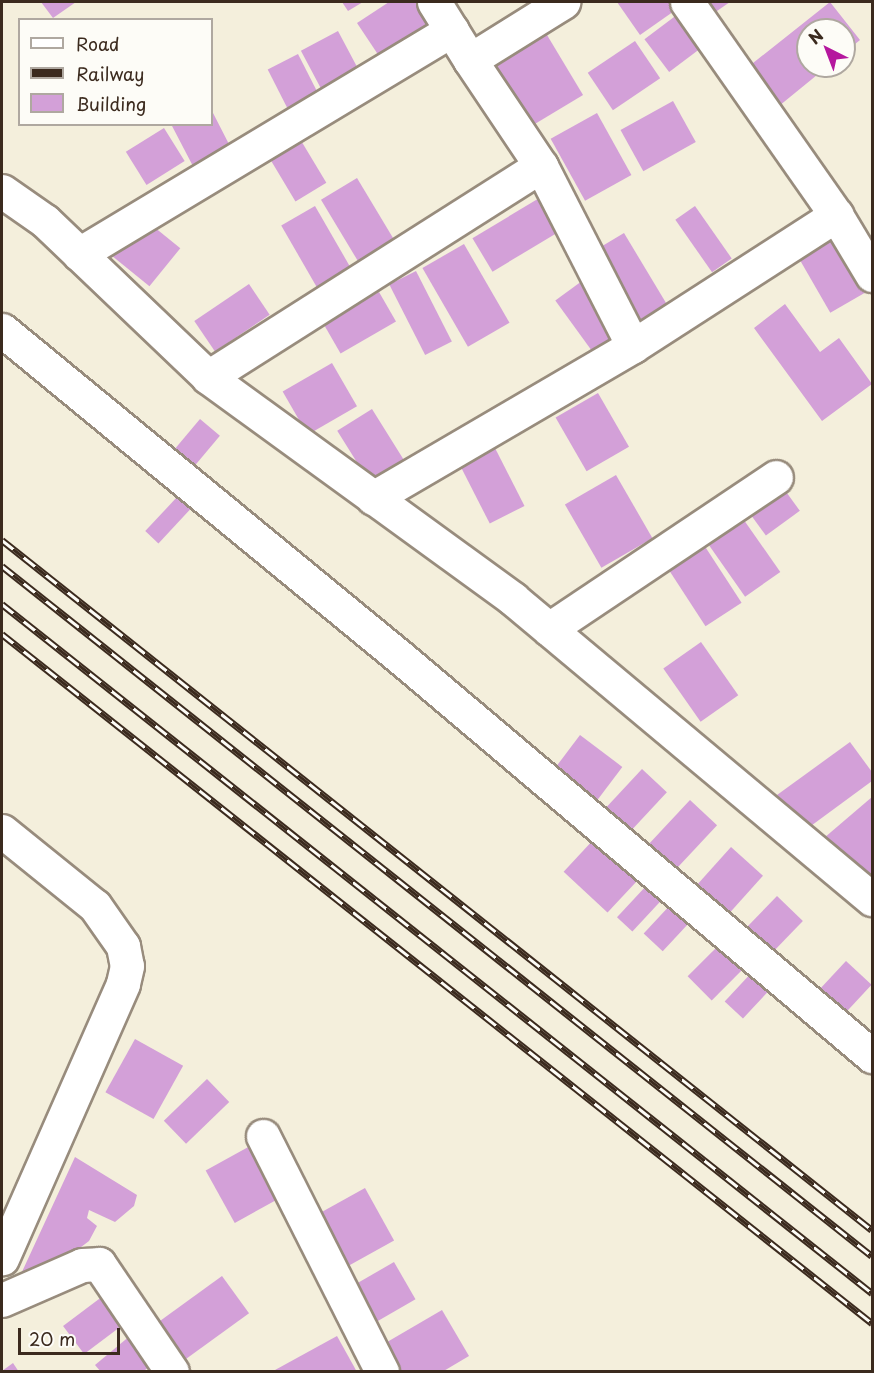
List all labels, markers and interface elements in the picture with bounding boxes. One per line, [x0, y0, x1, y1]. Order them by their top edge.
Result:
legend [18, 18, 213, 126]
north arrow [796, 18, 856, 78]
text: N [803, 23, 828, 49]
text: Road [76, 30, 120, 57]
text: Railway [76, 60, 144, 87]
text: Building [76, 90, 146, 117]
scale bar [21, 1316, 123, 1354]
text: 20 m [29, 1325, 75, 1352]

